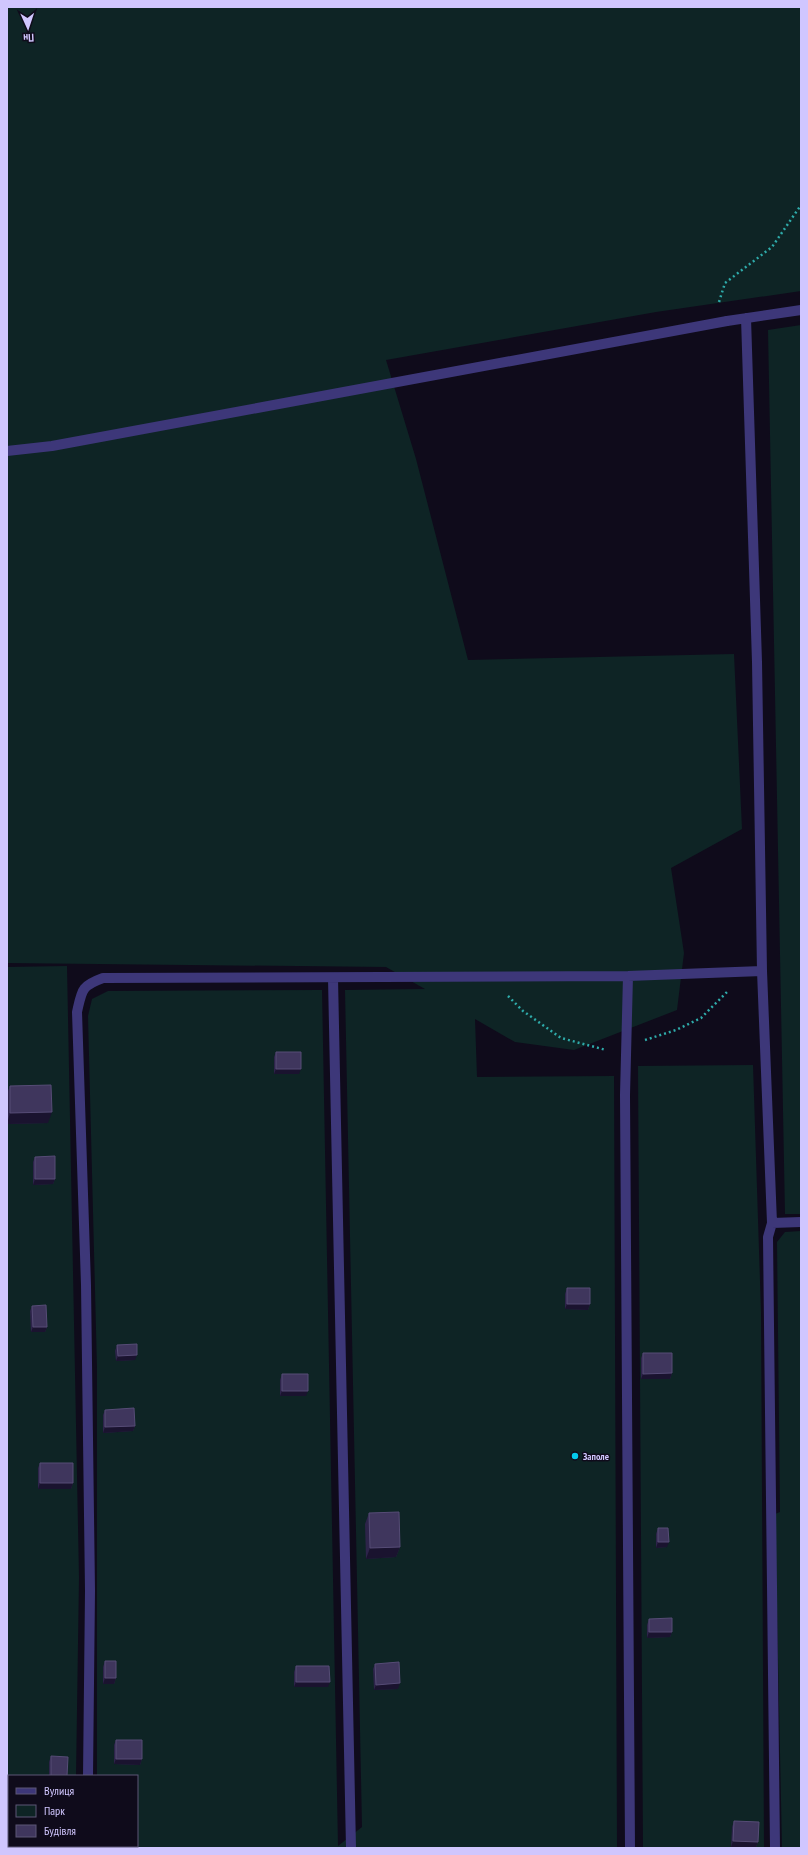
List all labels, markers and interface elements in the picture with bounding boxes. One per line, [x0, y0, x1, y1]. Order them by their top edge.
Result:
north arrow [8, 8, 48, 48]
text: Пн [23, 31, 34, 45]
place label: Заполе [583, 1450, 609, 1463]
marker: Заполе [570, 1451, 580, 1461]
legend [8, 1775, 138, 1847]
text: Вулиця [44, 1783, 74, 1798]
text: Парк [44, 1803, 65, 1818]
text: Будівля [44, 1823, 76, 1838]

